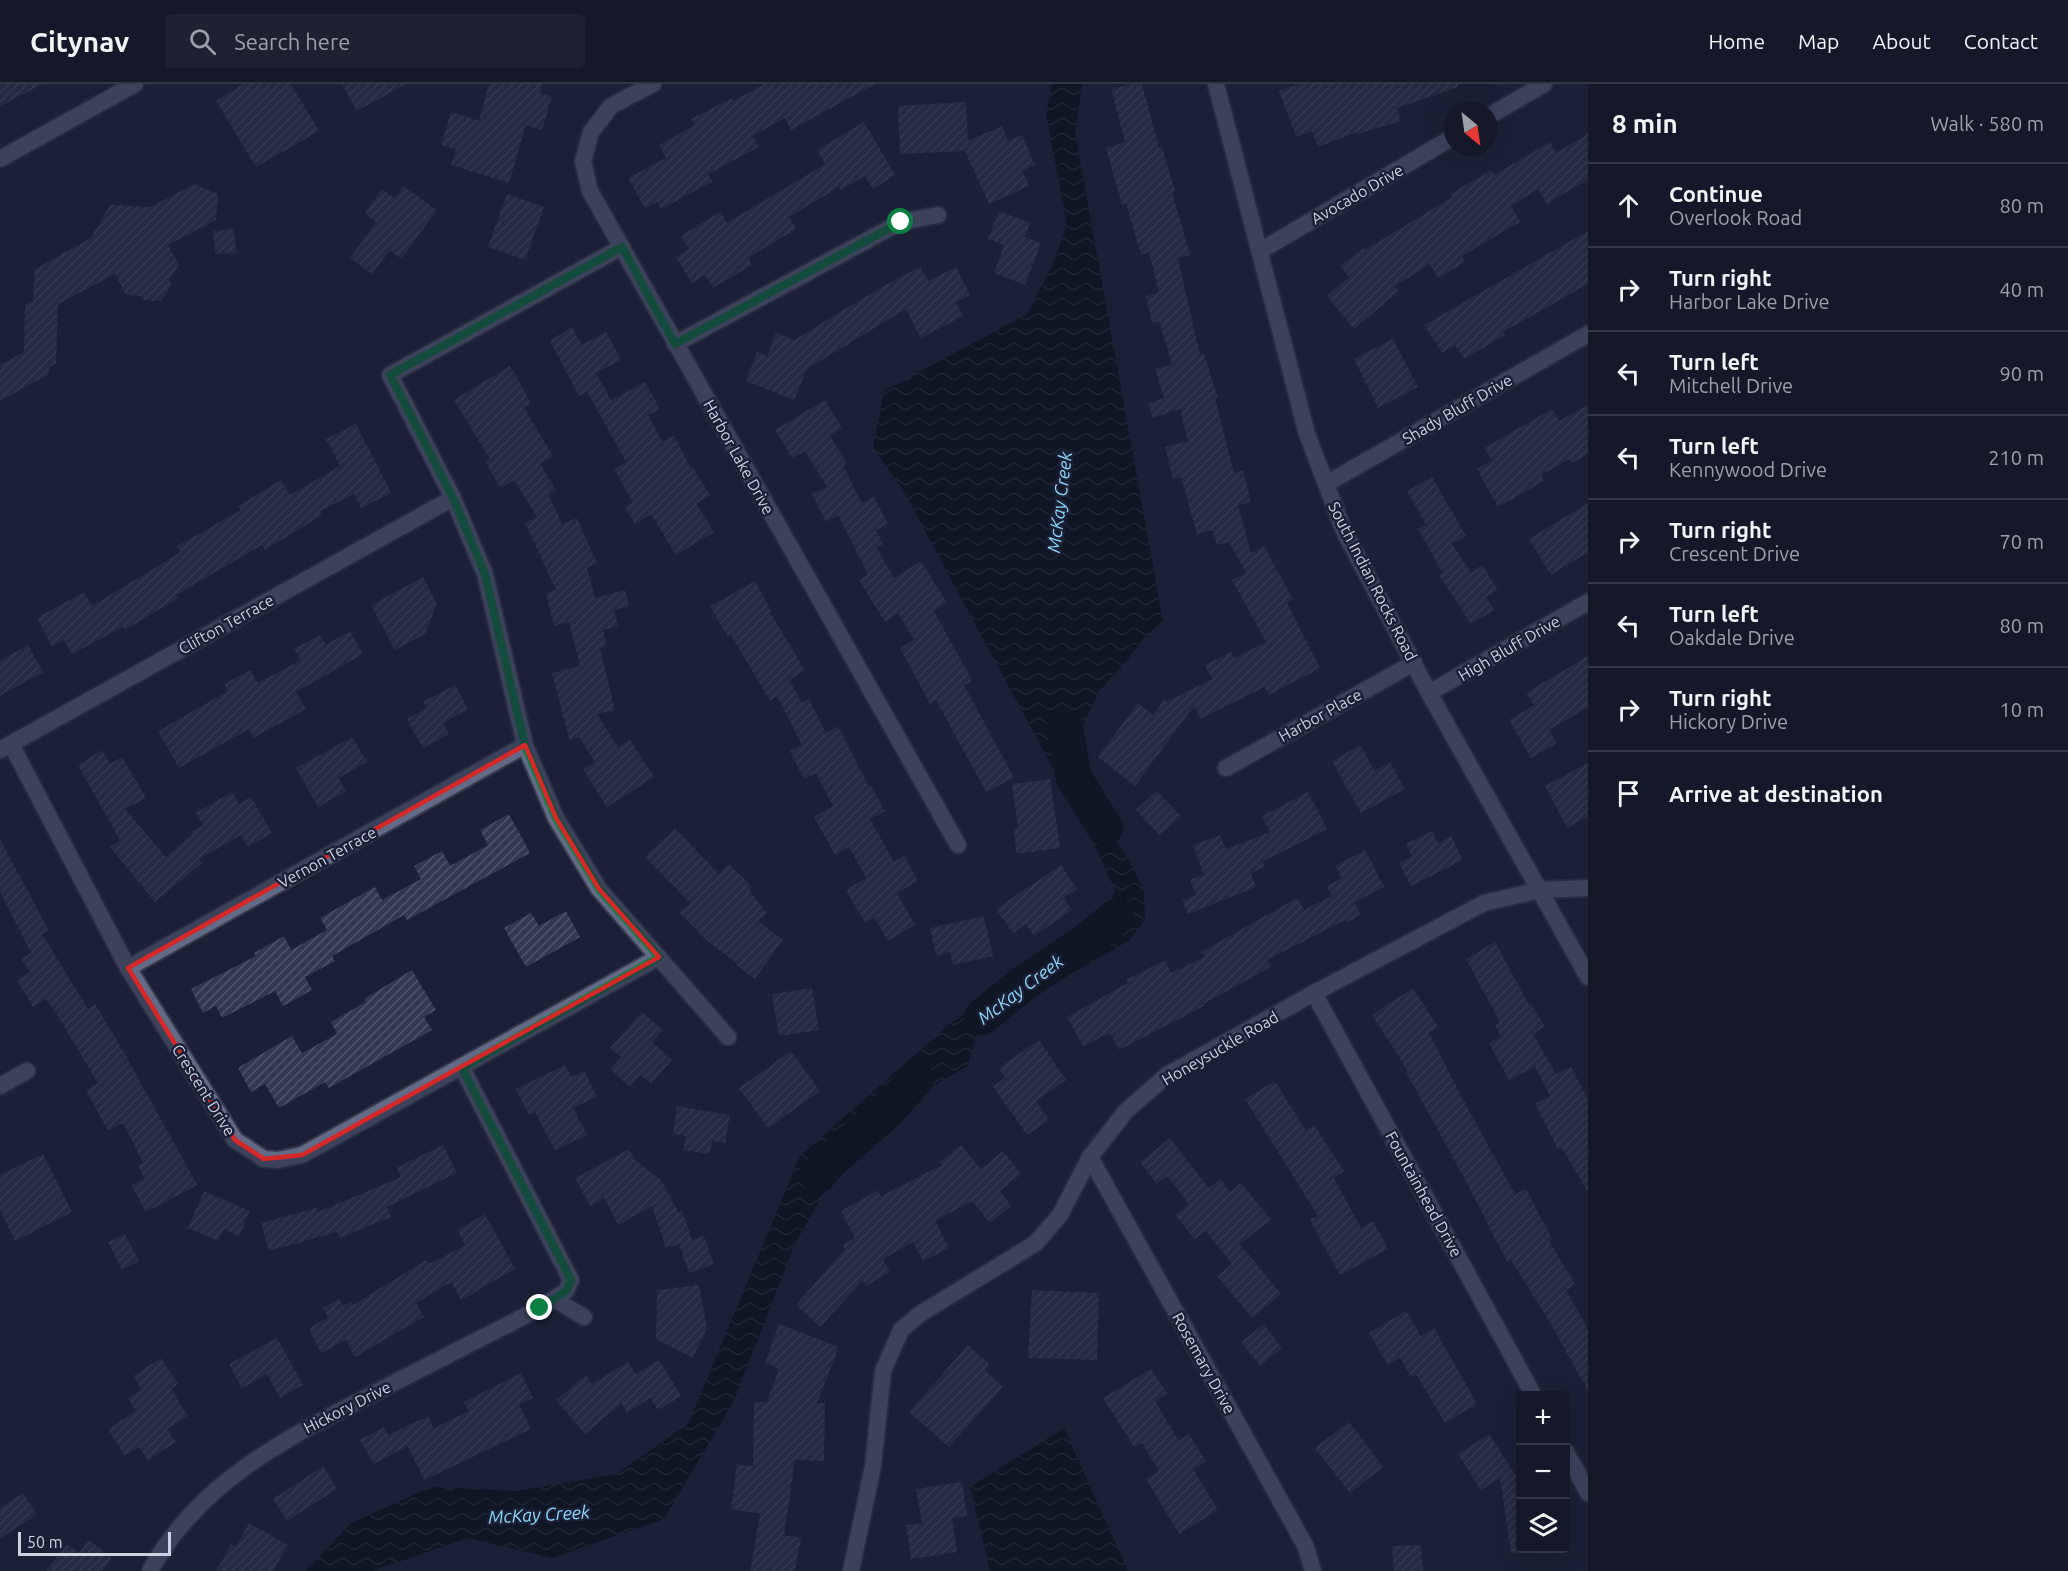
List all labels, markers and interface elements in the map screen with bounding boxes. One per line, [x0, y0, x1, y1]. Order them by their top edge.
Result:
search box [165, 14, 585, 68]
icon: search [186, 25, 219, 58]
text: Citynav [30, 26, 129, 57]
text: Search here [234, 29, 350, 54]
text: Home [1708, 29, 1765, 53]
text: Map [1798, 29, 1839, 53]
text: About [1872, 29, 1931, 53]
text: Contact [1964, 29, 2038, 53]
north arrow [1444, 102, 1498, 156]
text: 8 min [1612, 109, 1678, 138]
text: Walk · 580 m [1931, 112, 2044, 135]
street label: Avocado Drive [1308, 160, 1406, 228]
text: Continue [1669, 181, 1763, 206]
icon: ahead [1612, 189, 1645, 222]
text: 80 m [2000, 194, 2044, 217]
text: Overlook Road [1669, 206, 1802, 229]
route start [887, 208, 913, 234]
text: Turn right [1669, 265, 1771, 290]
icon: right [1612, 273, 1645, 306]
text: 40 m [2000, 278, 2044, 301]
text: Harbor Lake Drive [1669, 290, 1830, 313]
text: Turn left [1669, 349, 1759, 374]
icon: left [1612, 357, 1645, 390]
text: 90 m [2000, 362, 2044, 385]
street label: Shady Bluff Drive [1399, 370, 1515, 448]
text: Mitchell Drive [1669, 374, 1793, 397]
street label: Harbor Lake Drive [700, 396, 778, 518]
text: Turn left [1669, 433, 1759, 458]
icon: left [1612, 441, 1645, 474]
text: 210 m [1988, 446, 2044, 469]
water label: McKay Creek [1043, 449, 1075, 554]
text: Kennywood Drive [1669, 458, 1827, 481]
street label: South Indian Rocks Road [1325, 499, 1421, 663]
text: Turn right [1669, 517, 1771, 542]
icon: right [1612, 525, 1645, 558]
text: 70 m [2000, 530, 2044, 553]
text: Crescent Drive [1669, 542, 1800, 565]
street label: Clifton Terrace [175, 590, 277, 658]
text: Turn left [1669, 601, 1759, 626]
icon: left [1612, 609, 1645, 642]
street label: High Bluff Drive [1455, 612, 1563, 684]
text: 80 m [2000, 614, 2044, 637]
text: Oakdale Drive [1669, 626, 1795, 649]
street label: Harbor Place [1275, 685, 1365, 745]
text: Turn right [1669, 685, 1771, 710]
icon: right [1612, 693, 1645, 726]
text: 10 m [2000, 698, 2044, 721]
text: Hickory Drive [1669, 710, 1788, 733]
icon: arrive [1612, 777, 1645, 810]
text: Arrive at destination [1669, 781, 1883, 806]
street label: Vernon Terrace [275, 823, 379, 891]
water label: McKay Creek [973, 950, 1067, 1028]
street label: Honeysuckle Road [1159, 1007, 1281, 1089]
street label: Crescent Drive [169, 1041, 239, 1139]
street label: Fountainhead Drive [1382, 1128, 1466, 1260]
route end [526, 1294, 552, 1320]
street label: Rosemary Drive [1169, 1309, 1239, 1417]
street label: Hickory Drive [300, 1377, 394, 1437]
map controls [1516, 1391, 1570, 1553]
button: + [1516, 1391, 1570, 1445]
button: − [1516, 1445, 1570, 1499]
button: layers [1516, 1499, 1570, 1553]
water label: McKay Creek [488, 1501, 591, 1527]
scale bar [18, 1529, 171, 1556]
text: 50 m [27, 1533, 63, 1551]

